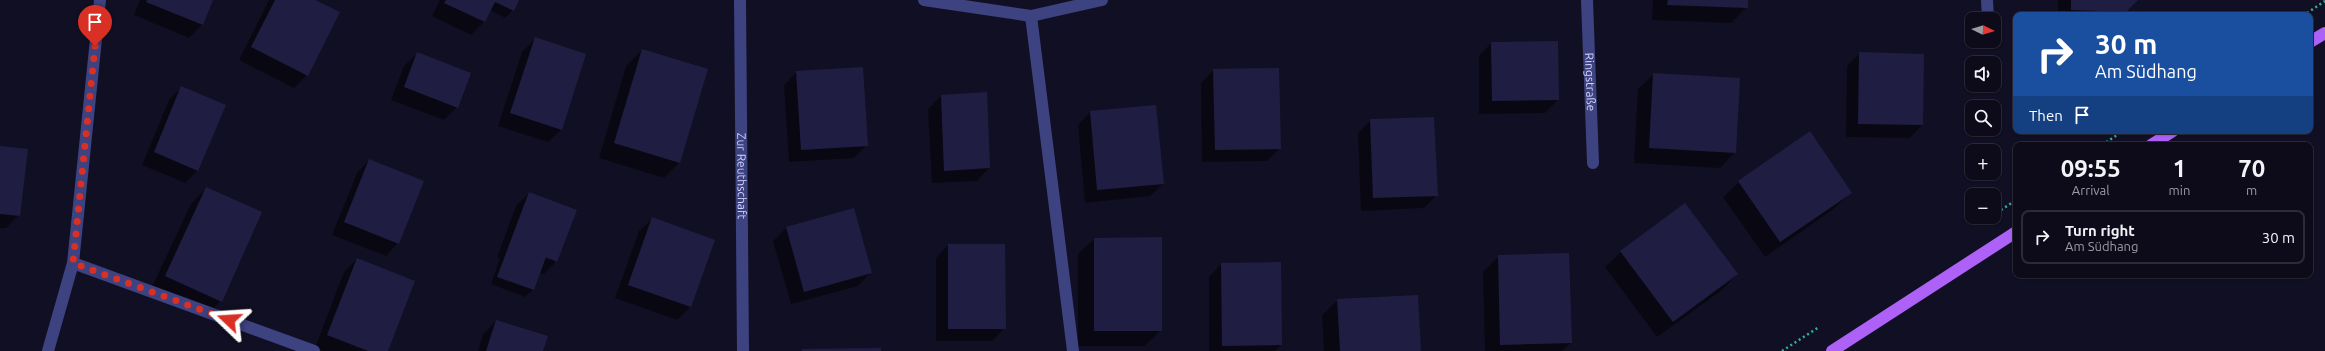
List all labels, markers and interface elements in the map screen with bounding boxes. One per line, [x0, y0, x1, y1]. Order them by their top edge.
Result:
pin [78, 5, 112, 46]
icon: arrive [84, 11, 106, 33]
north arrow [1965, 12, 2001, 48]
map controls [1965, 12, 2001, 224]
icon: right [2029, 28, 2081, 80]
text: 30 m [2095, 28, 2157, 59]
street label: Ringstraße [1583, 52, 1598, 112]
button: sound [1965, 56, 2001, 92]
text: Am Südhang [2095, 61, 2197, 81]
button: search [1965, 100, 2001, 136]
icon: arrive [2071, 104, 2093, 126]
text: Then [2029, 107, 2063, 124]
street label: Zur Reuthschaft [735, 133, 749, 220]
button: + [1965, 144, 2001, 180]
text: 09:55 [2061, 155, 2121, 182]
text: 1 [2173, 155, 2186, 182]
text: 70 [2238, 155, 2265, 182]
text: Arrival [2072, 183, 2110, 197]
text: min [2169, 183, 2190, 197]
text: m [2246, 183, 2257, 197]
button: − [1965, 188, 2001, 224]
text: Turn right [2065, 222, 2135, 239]
icon: right [2031, 226, 2053, 248]
text: 30 m [2262, 229, 2295, 246]
text: Am Südhang [2065, 239, 2139, 253]
position arrow [208, 299, 250, 341]

